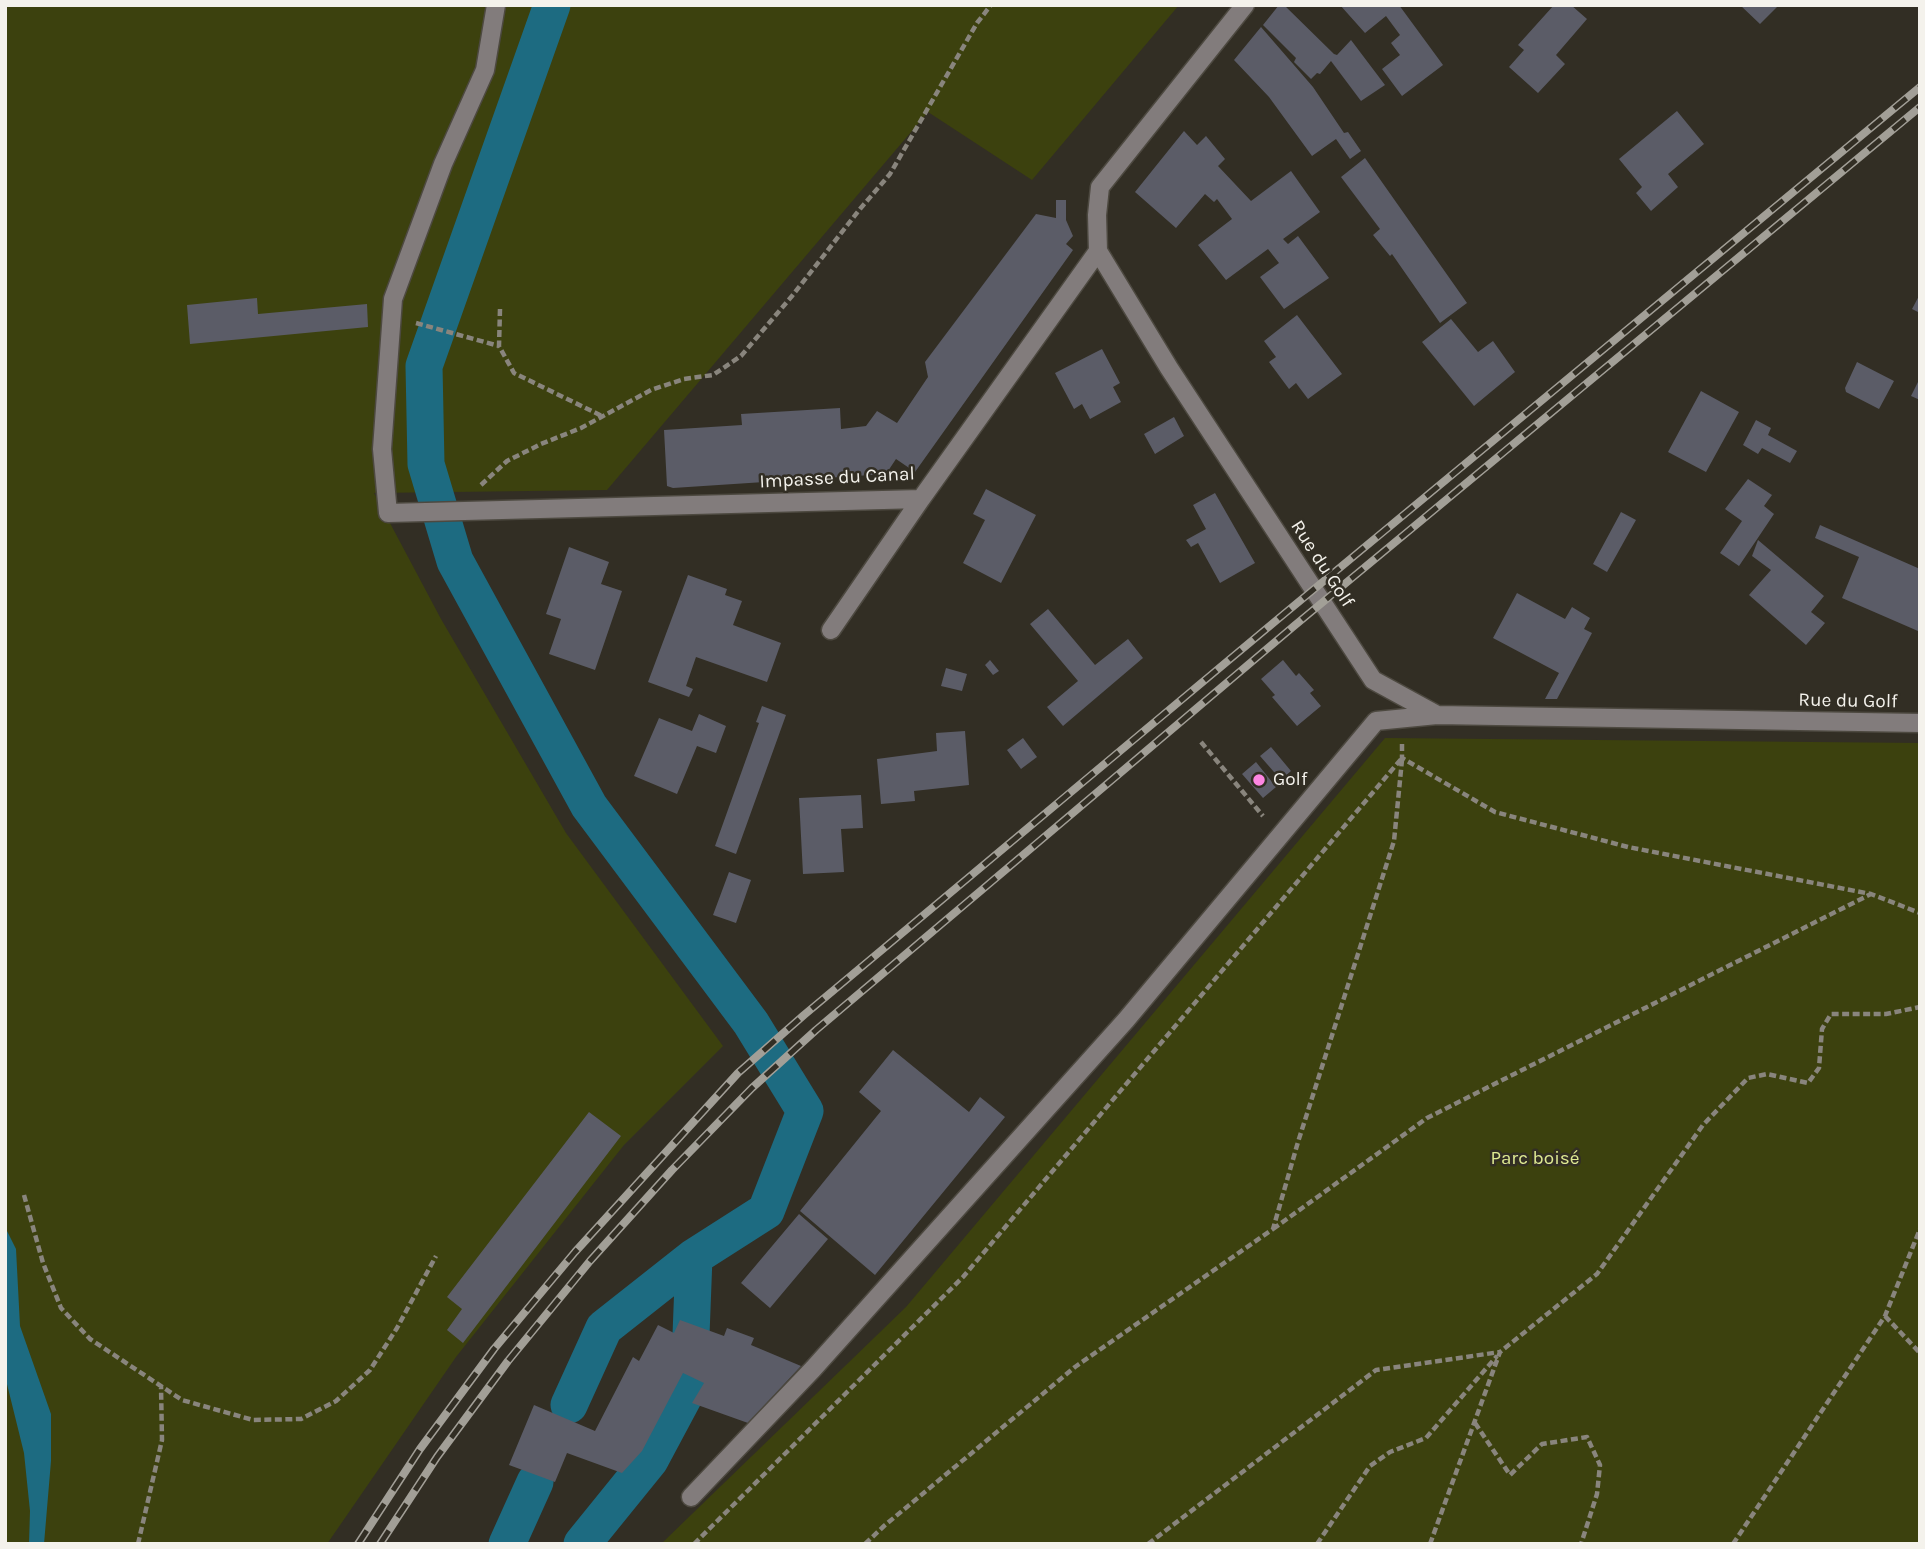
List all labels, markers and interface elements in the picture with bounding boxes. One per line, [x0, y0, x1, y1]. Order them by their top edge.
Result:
street label: Impasse du Canal [759, 463, 915, 493]
street label: Rue du Golf [1285, 516, 1359, 612]
street label: Rue du Golf [1798, 689, 1898, 713]
place label: Golf [1273, 769, 1307, 791]
marker: Golf [1251, 772, 1267, 788]
park label: Parc boisé [1490, 1148, 1580, 1170]

